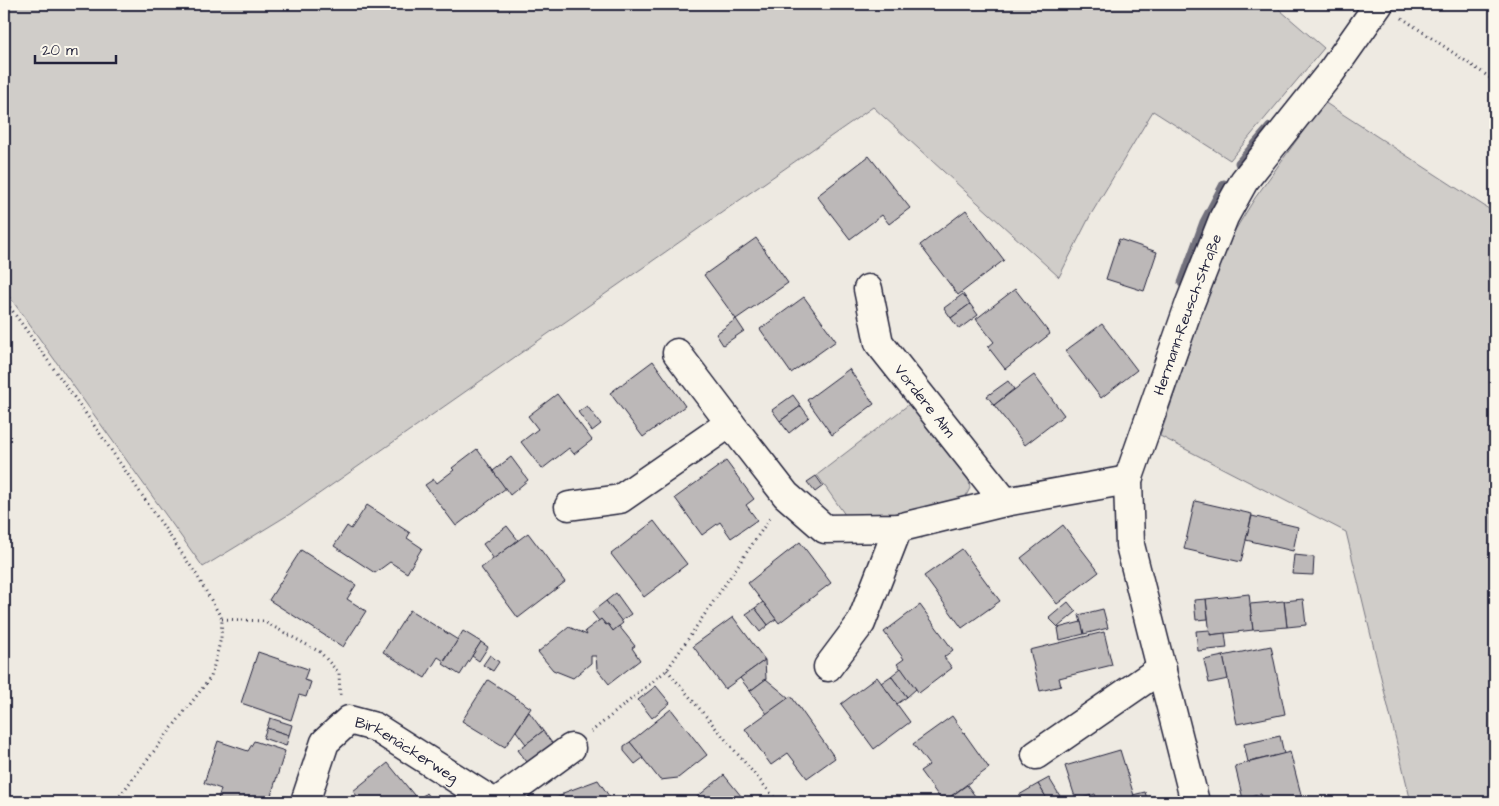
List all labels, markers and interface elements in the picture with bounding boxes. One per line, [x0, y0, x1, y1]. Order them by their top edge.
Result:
scale bar [35, 32, 116, 64]
text: 20 m [42, 40, 78, 61]
street label: Hermann-Reusch-Straße [1148, 231, 1227, 398]
street label: Vordere Alm [889, 360, 961, 442]
street label: Birkenäckerweg [353, 712, 462, 789]

